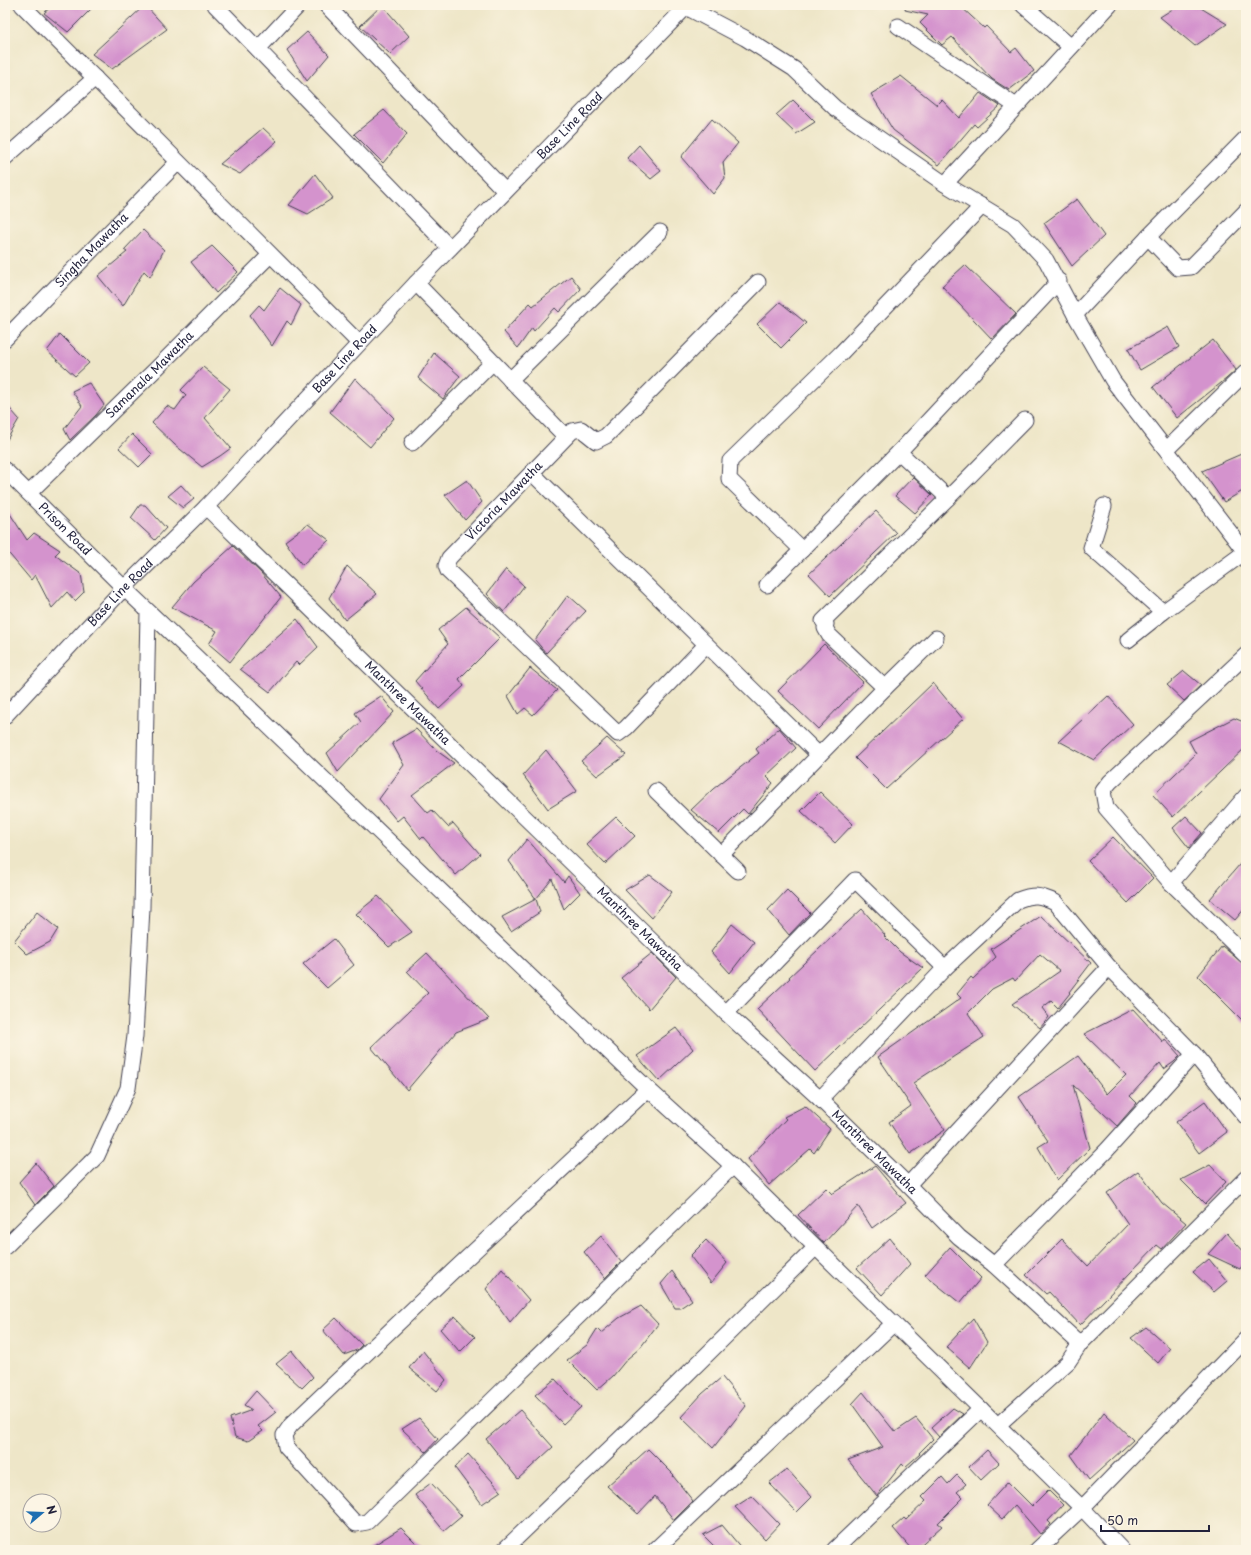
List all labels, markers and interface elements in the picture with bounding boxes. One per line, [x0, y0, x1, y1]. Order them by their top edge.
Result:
street label: Base Line Road [532, 87, 606, 163]
street label: Singha Mawatha [50, 208, 132, 291]
street label: Base Line Road [307, 320, 381, 396]
street label: Samanala Mawatha [101, 326, 198, 422]
street label: Victoria Mawatha [461, 456, 546, 544]
street label: Prison Road [35, 498, 96, 559]
street label: Base Line Road [83, 554, 157, 630]
street label: Manthree Mawatha [361, 656, 455, 749]
street label: Manthree Mawatha [593, 882, 688, 975]
street label: Manthree Mawatha [828, 1105, 922, 1198]
north arrow [22, 1493, 62, 1533]
text: N [42, 1503, 61, 1517]
scale bar [1101, 1507, 1209, 1533]
text: 50 m [1107, 1511, 1138, 1529]

